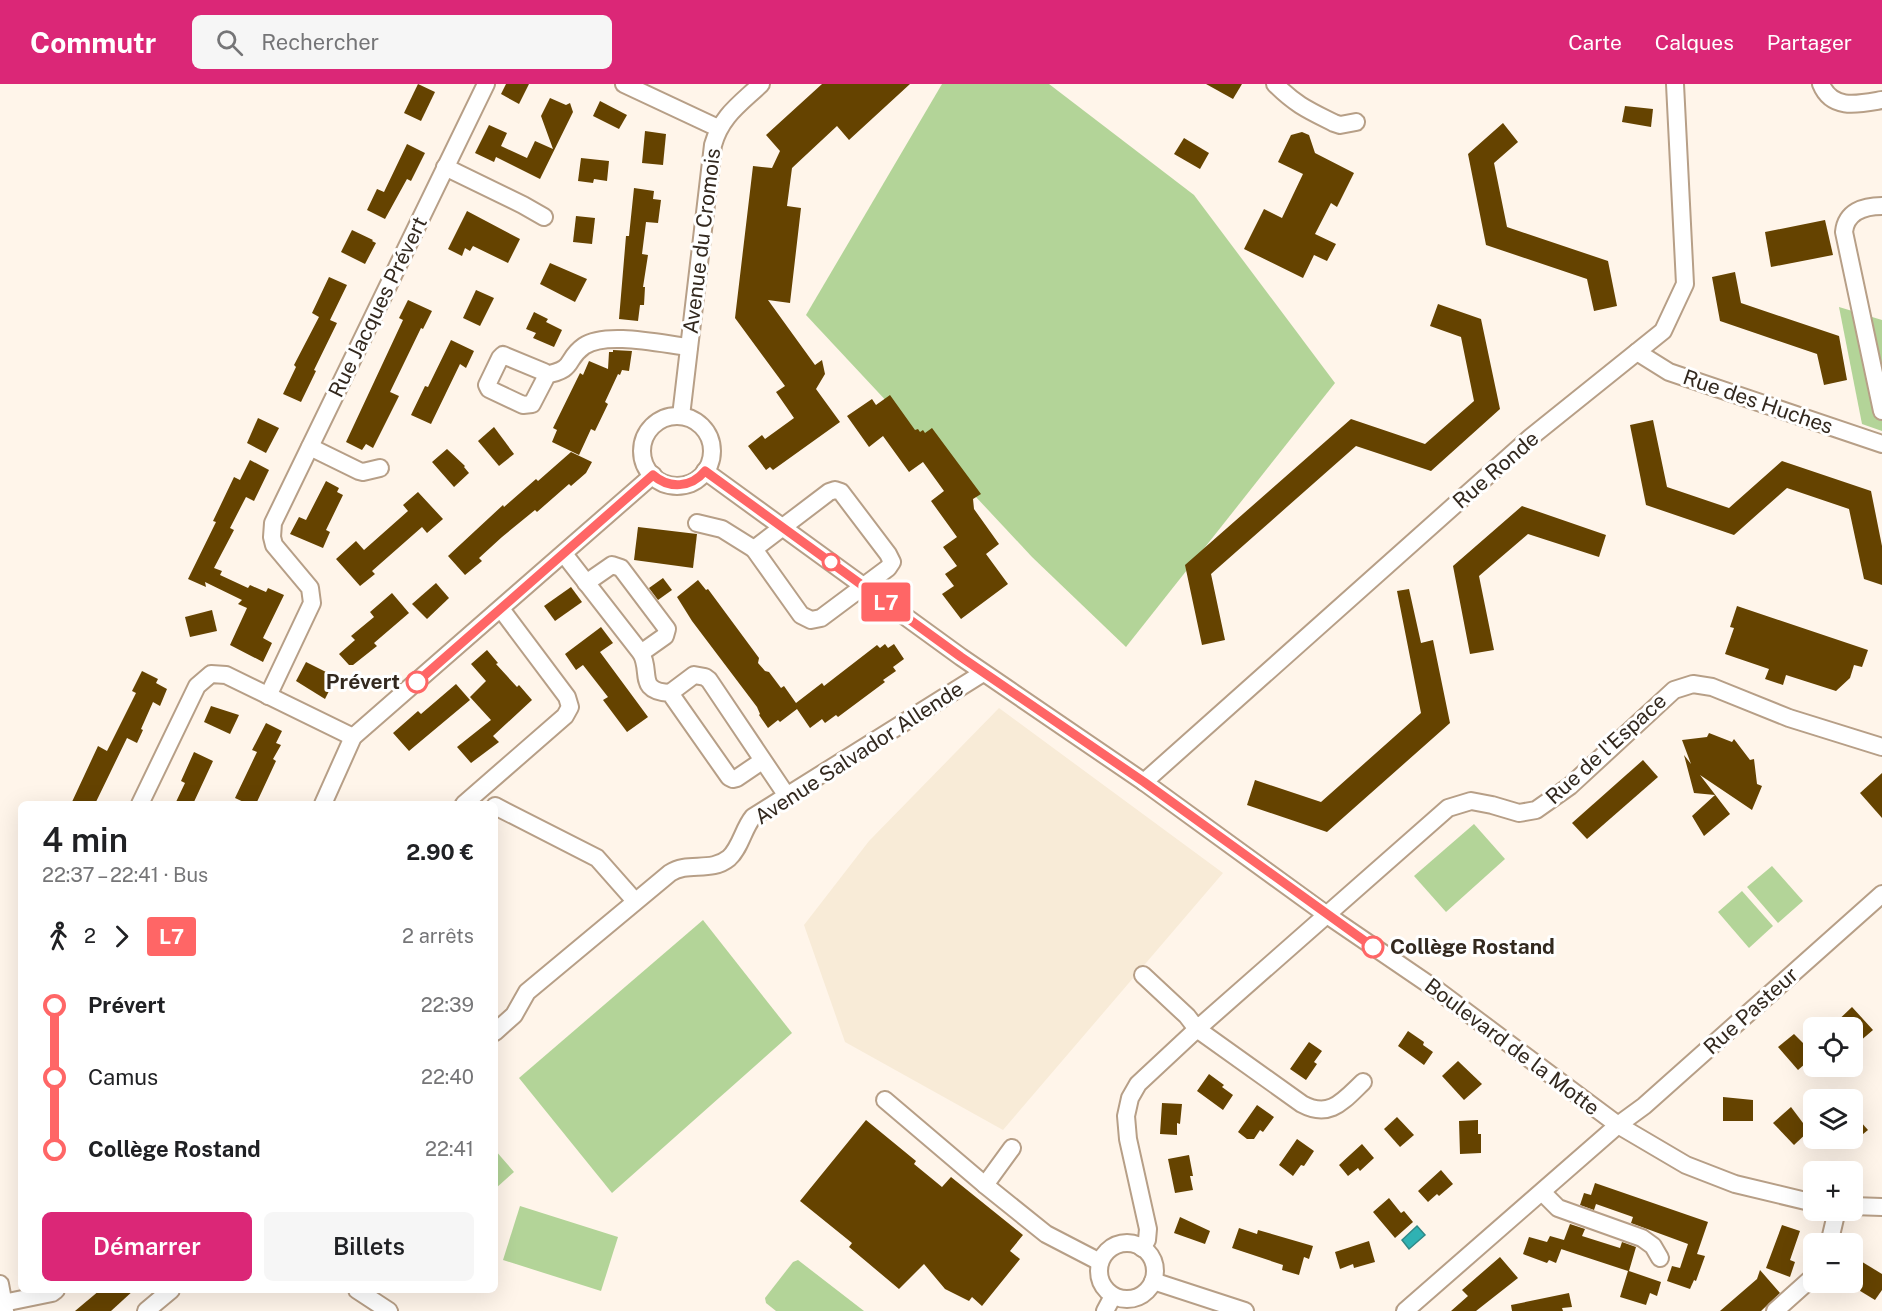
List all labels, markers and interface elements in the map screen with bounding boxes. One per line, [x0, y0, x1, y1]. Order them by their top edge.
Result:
search box [192, 15, 612, 69]
text: Commutr [30, 26, 156, 59]
icon: search [213, 26, 246, 59]
text: Rechercher [261, 29, 379, 55]
text: Carte [1568, 30, 1622, 55]
text: Calques [1655, 30, 1734, 55]
text: Partager [1767, 30, 1852, 55]
street label: Avenue du Cromois [678, 147, 725, 335]
street label: Rue Jacques Prévert [323, 212, 432, 401]
street label: Rue des Huches [1680, 364, 1836, 439]
street label: Rue Ronde [1448, 426, 1544, 514]
unlabelled marker [822, 553, 840, 571]
line badge: L7 [859, 582, 913, 622]
text: L7 [873, 590, 899, 615]
place label: Prévert [326, 669, 400, 694]
marker: Prévert [406, 671, 428, 693]
street label: Avenue Salvador Allende [750, 676, 968, 829]
street label: Rue de l'Espace [1540, 688, 1671, 809]
text: 4 min [42, 821, 128, 859]
text: 2.90 € [406, 839, 474, 865]
text: 22:37 – 22:41 · Bus [42, 863, 208, 887]
icon: walk [42, 920, 75, 953]
icon: forward [105, 920, 138, 953]
text: 2 [84, 924, 96, 948]
text: L7 [159, 924, 184, 949]
text: 2 arrêts [402, 924, 474, 948]
place label: Collège Rostand [1390, 934, 1555, 959]
marker: Collège Rostand [1362, 936, 1384, 958]
street label: Rue Pasteur [1698, 962, 1803, 1060]
street label: Boulevard de la Motte [1420, 973, 1605, 1120]
text: Prévert [88, 992, 166, 1018]
text: 22:39 [421, 993, 474, 1017]
map controls [1803, 1017, 1863, 1293]
button: locate [1803, 1017, 1863, 1077]
text: Camus [88, 1064, 158, 1090]
text: 22:40 [421, 1065, 474, 1089]
button: layers [1803, 1089, 1863, 1149]
text: Collège Rostand [88, 1136, 261, 1162]
text: 22:41 [425, 1137, 474, 1161]
button: + [1803, 1161, 1863, 1221]
button: Démarrer [42, 1212, 252, 1281]
button: Billets [264, 1212, 474, 1281]
button: − [1803, 1233, 1863, 1293]

